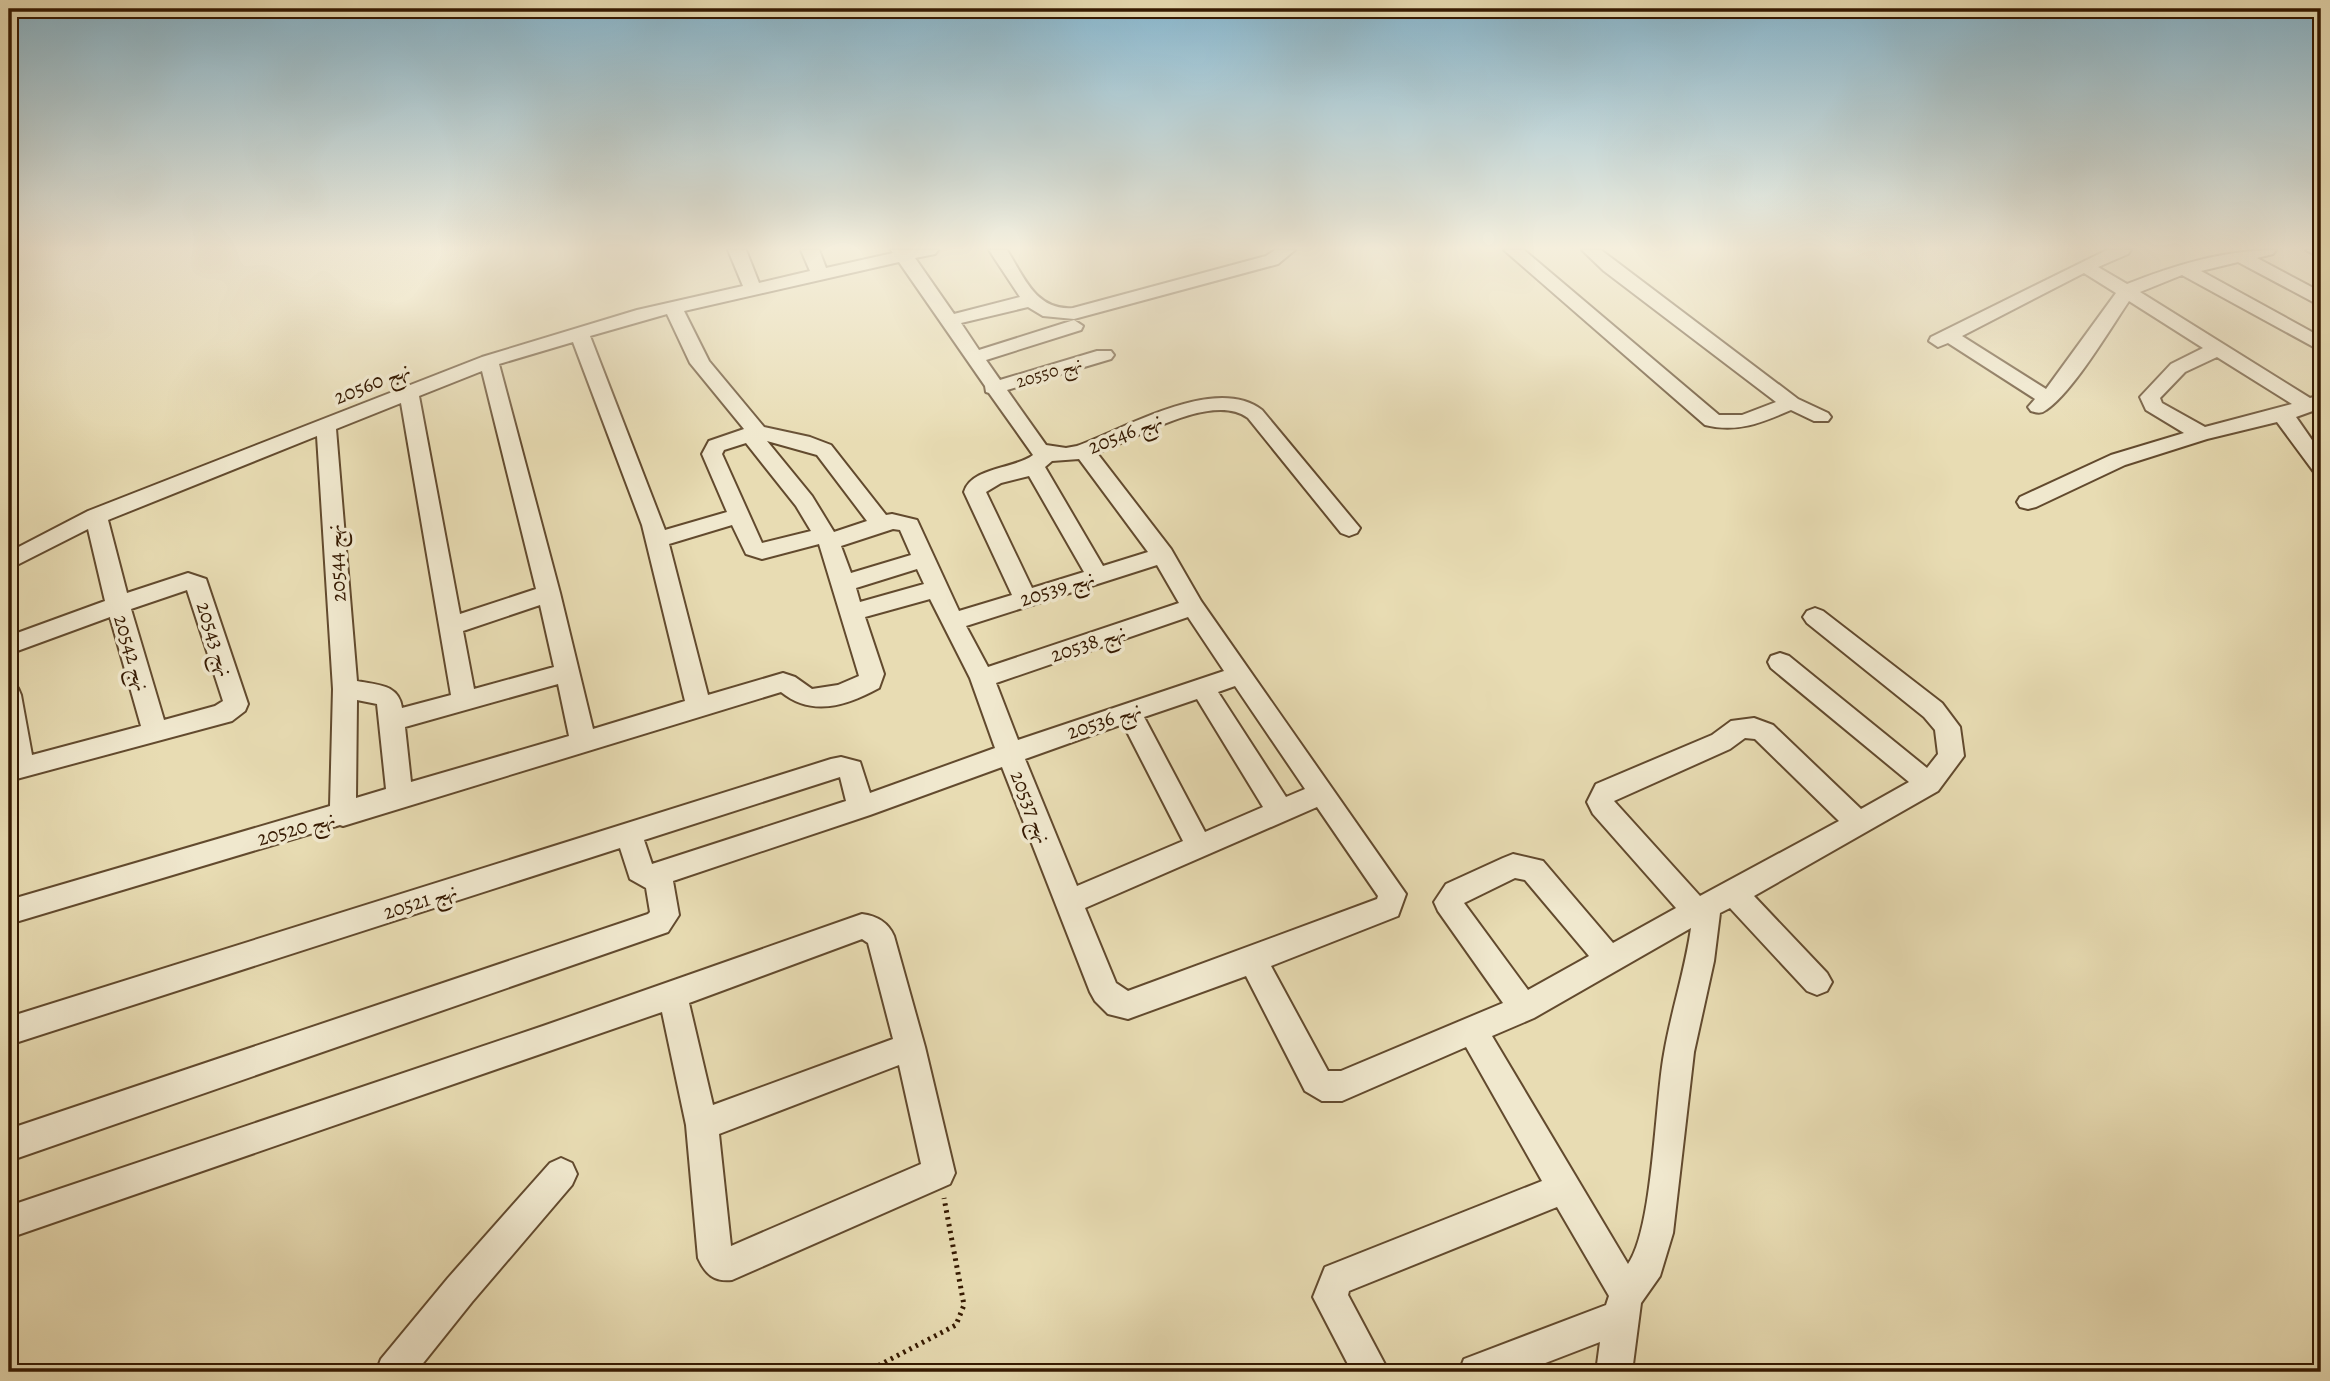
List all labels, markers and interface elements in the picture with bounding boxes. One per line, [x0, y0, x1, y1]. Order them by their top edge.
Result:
street label: نهج 20550 [1013, 351, 1086, 397]
street label: نهج 20560 [330, 355, 416, 416]
street label: نهج 20546 [1084, 405, 1168, 465]
street label: نهج 20544 [319, 523, 358, 603]
street label: نهج 20539 [1016, 563, 1100, 618]
street label: نهج 20543 [185, 598, 240, 682]
street label: نهج 20542 [102, 611, 157, 696]
street label: نهج 20538 [1047, 617, 1131, 674]
street label: نهج 20536 [1063, 694, 1147, 751]
street label: نهج 20537 [999, 766, 1058, 850]
street label: نهج 20520 [254, 804, 340, 857]
street label: نهج 20521 [379, 876, 462, 931]

